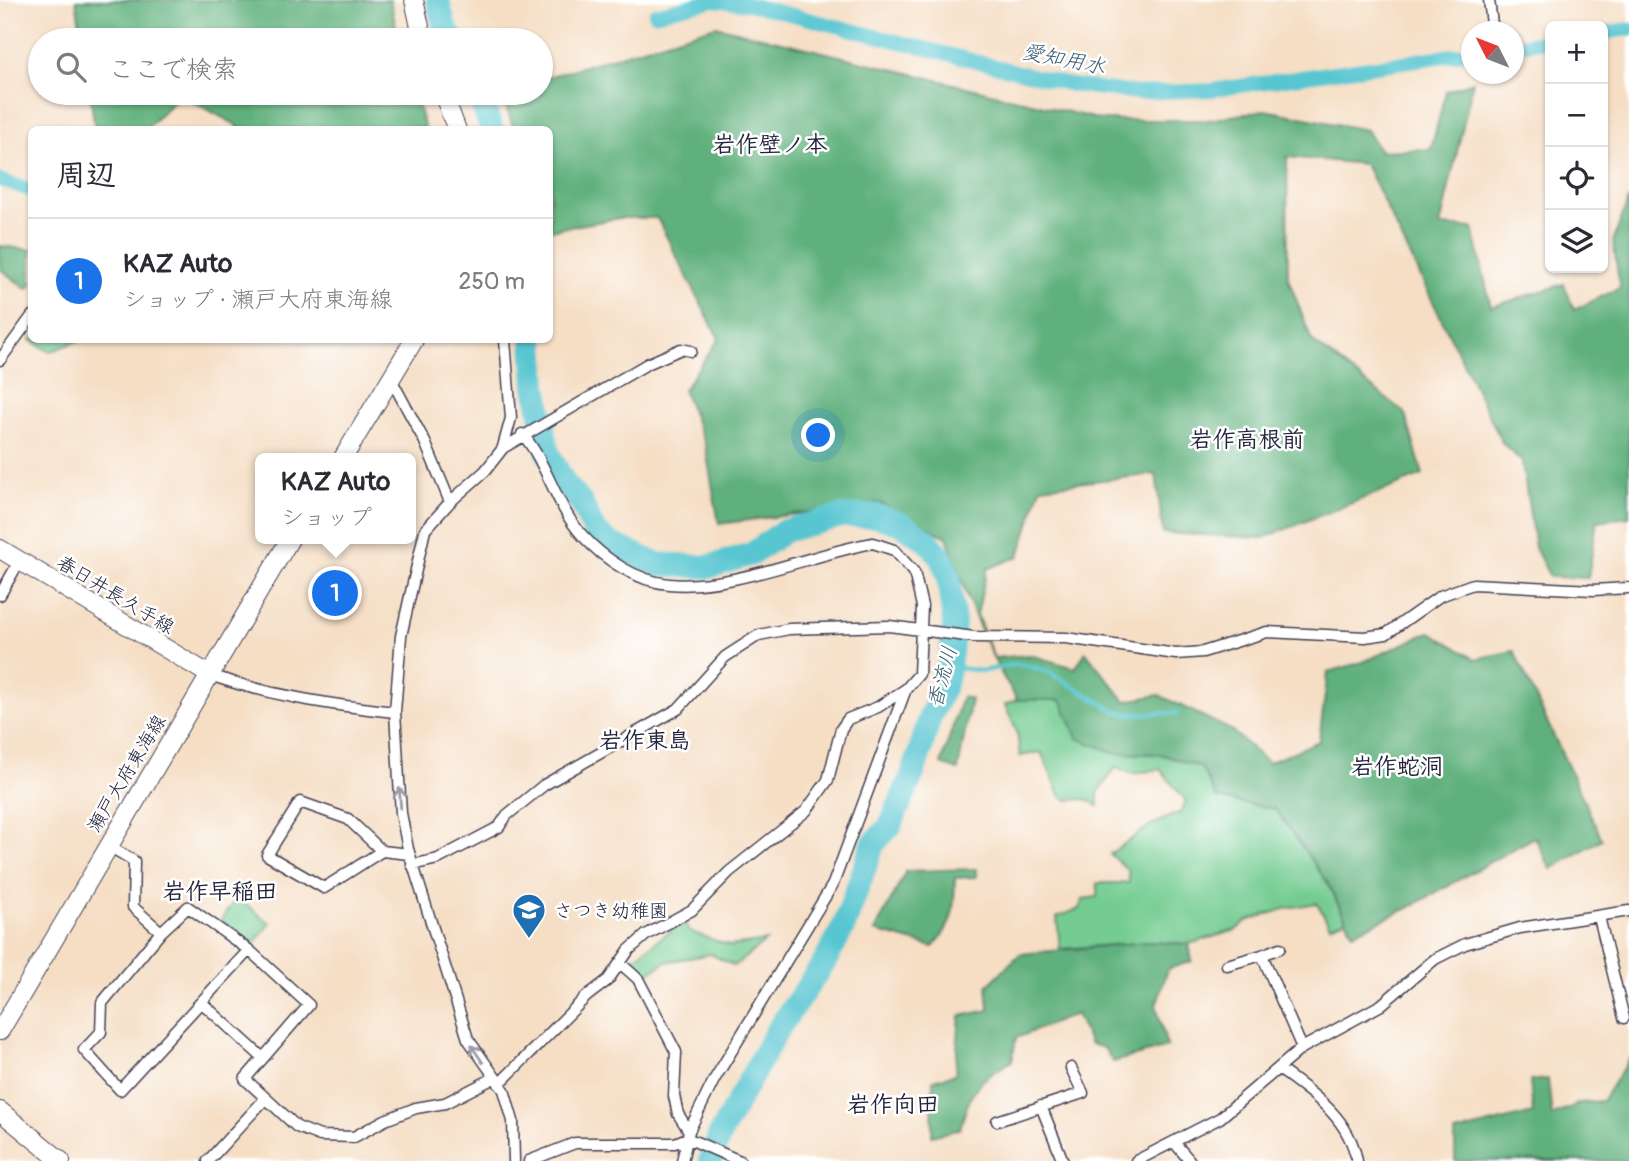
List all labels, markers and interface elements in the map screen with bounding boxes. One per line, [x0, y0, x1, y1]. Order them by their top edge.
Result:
north arrow [1461, 21, 1524, 84]
map controls [1545, 21, 1608, 273]
button: + [1545, 21, 1608, 84]
search box [28, 28, 553, 105]
water label: 愛知用水 [1020, 38, 1108, 81]
icon: search [52, 48, 90, 86]
text: ここで検索 [108, 54, 238, 86]
button: − [1545, 84, 1608, 147]
district label: 岩作壁ノ本 [713, 130, 828, 159]
button: locate [1545, 147, 1608, 210]
text: 周辺 [56, 157, 116, 194]
button: layers [1545, 210, 1608, 273]
text: KAZ Auto [123, 248, 232, 280]
text: 1 [75, 267, 84, 296]
text: 250 m [459, 267, 525, 296]
text: ショップ · 瀬戸大府東海線 [123, 285, 393, 314]
your location [801, 418, 835, 452]
district label: 岩作高根前 [1190, 425, 1305, 454]
popup [255, 453, 416, 544]
text: KAZ Auto [281, 466, 390, 498]
text: ショップ [281, 503, 372, 532]
street label: 春日井長久手線 [52, 550, 179, 639]
pin: 1 [312, 567, 358, 619]
water label: 香流川 [921, 643, 964, 711]
street label: 瀬戸大府東海線 [82, 710, 171, 837]
district label: 岩作東島 [599, 726, 691, 755]
district label: 岩作蛇洞 [1351, 752, 1443, 781]
one-way arrow [393, 787, 406, 810]
district label: 岩作早稲田 [163, 877, 278, 906]
school or university icon: さつき幼稚園 [510, 891, 548, 940]
place label: さつき幼稚園 [554, 899, 668, 923]
one-way arrow [470, 1044, 484, 1064]
district label: 岩作向田 [847, 1090, 939, 1119]

